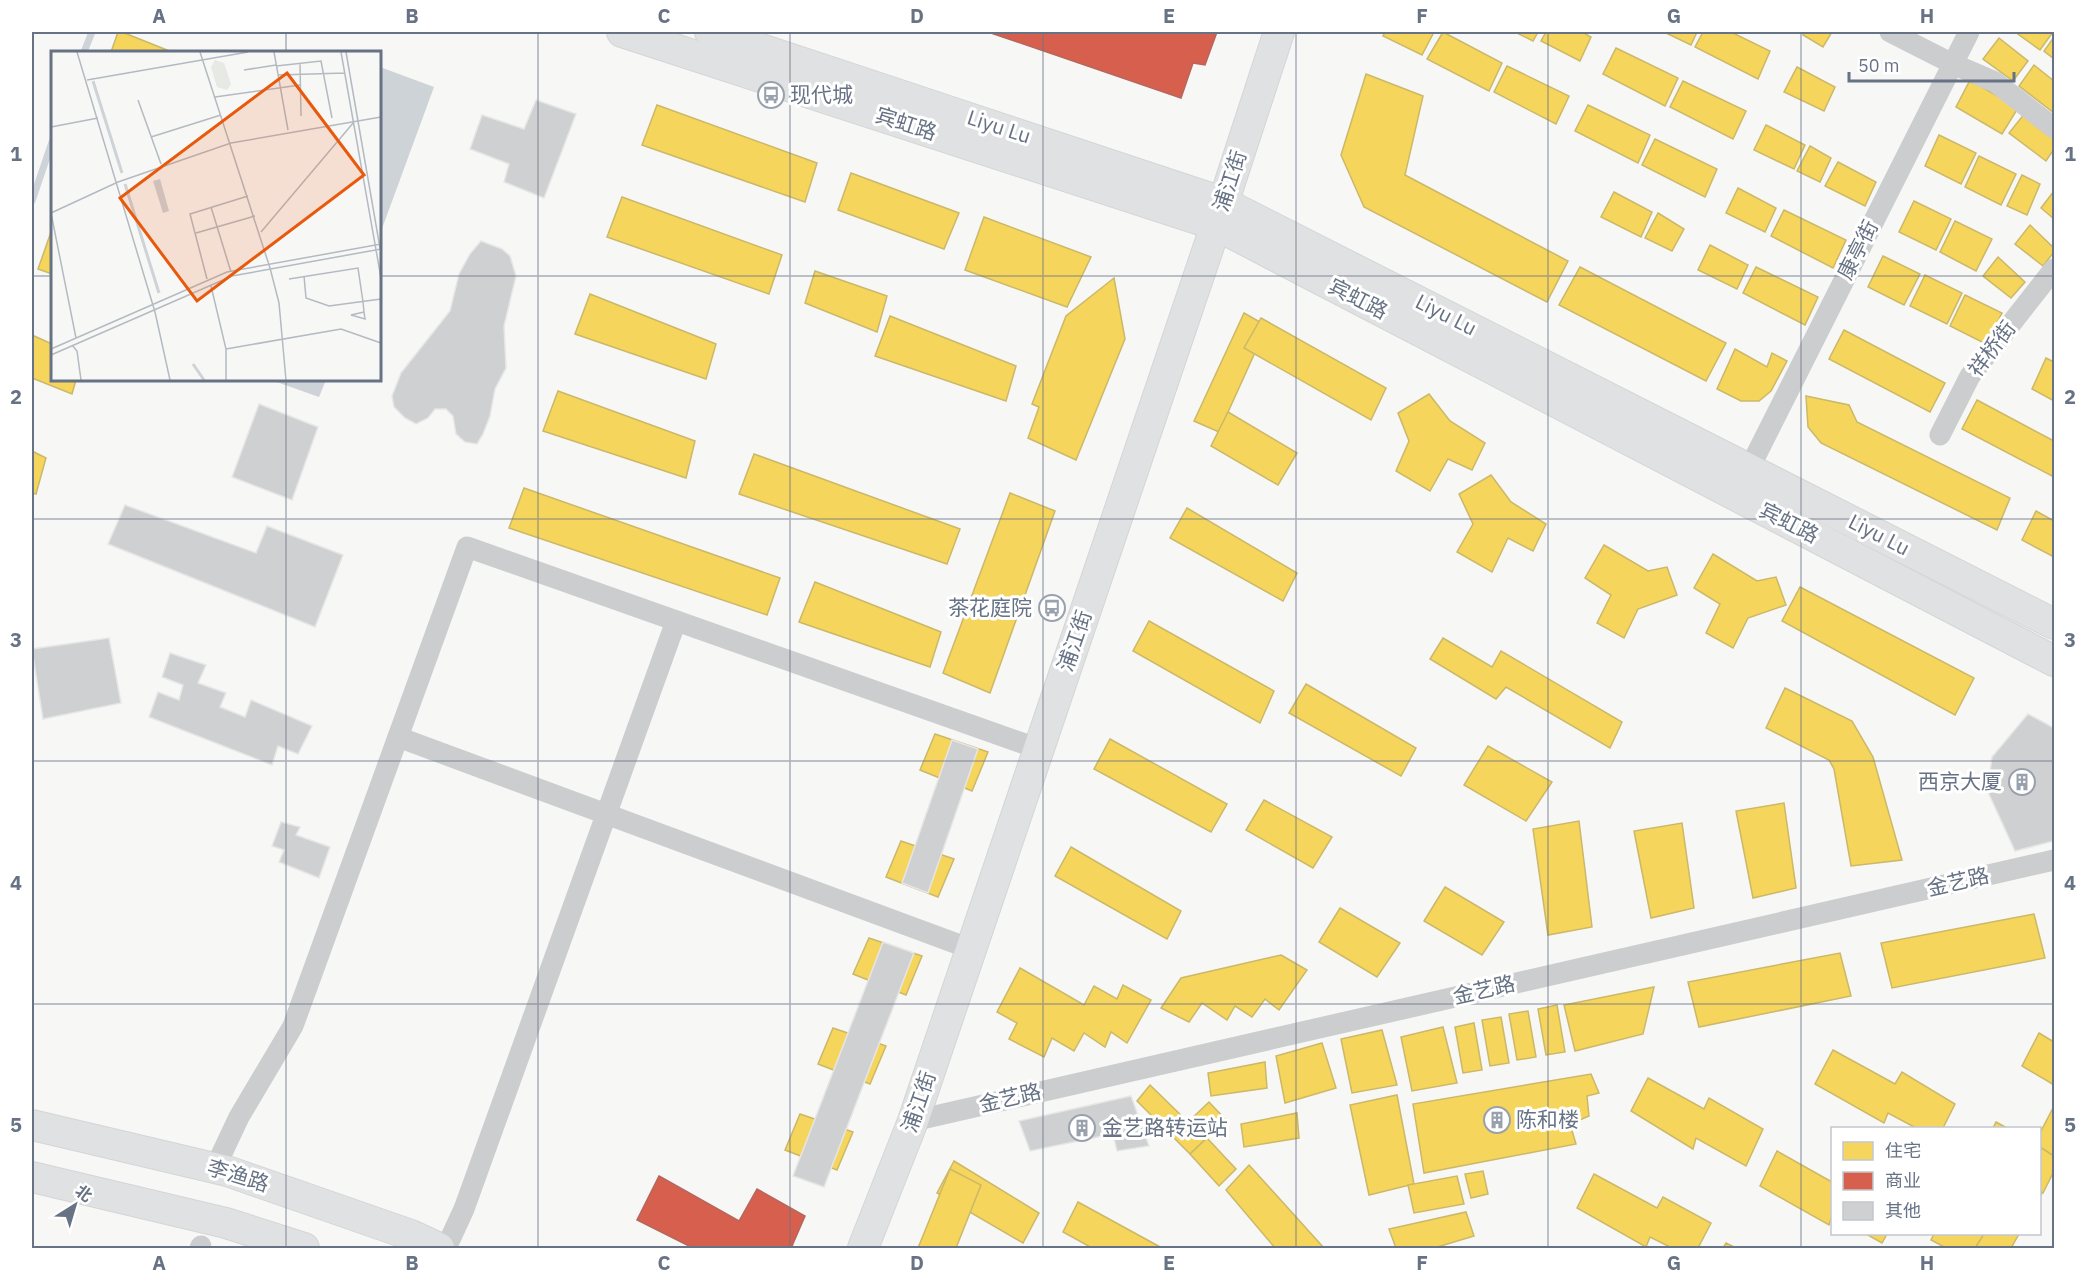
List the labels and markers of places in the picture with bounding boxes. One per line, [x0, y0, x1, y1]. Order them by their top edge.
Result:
bus stop icon: 现代城 [756, 80, 786, 110]
place label: 现代城 [790, 80, 853, 108]
place label: 茶花庭院 [948, 593, 1032, 621]
bus stop icon: 茶花庭院 [1037, 593, 1067, 623]
place label: 西京大厦 [1918, 767, 2002, 795]
building icon: 西京大厦 [2007, 767, 2037, 797]
building icon: 陈和楼 [1482, 1105, 1512, 1135]
place label: 陈和楼 [1516, 1105, 1579, 1133]
building icon: 金艺路转运站 [1067, 1113, 1097, 1143]
place label: 金艺路转运站 [1102, 1113, 1228, 1141]

